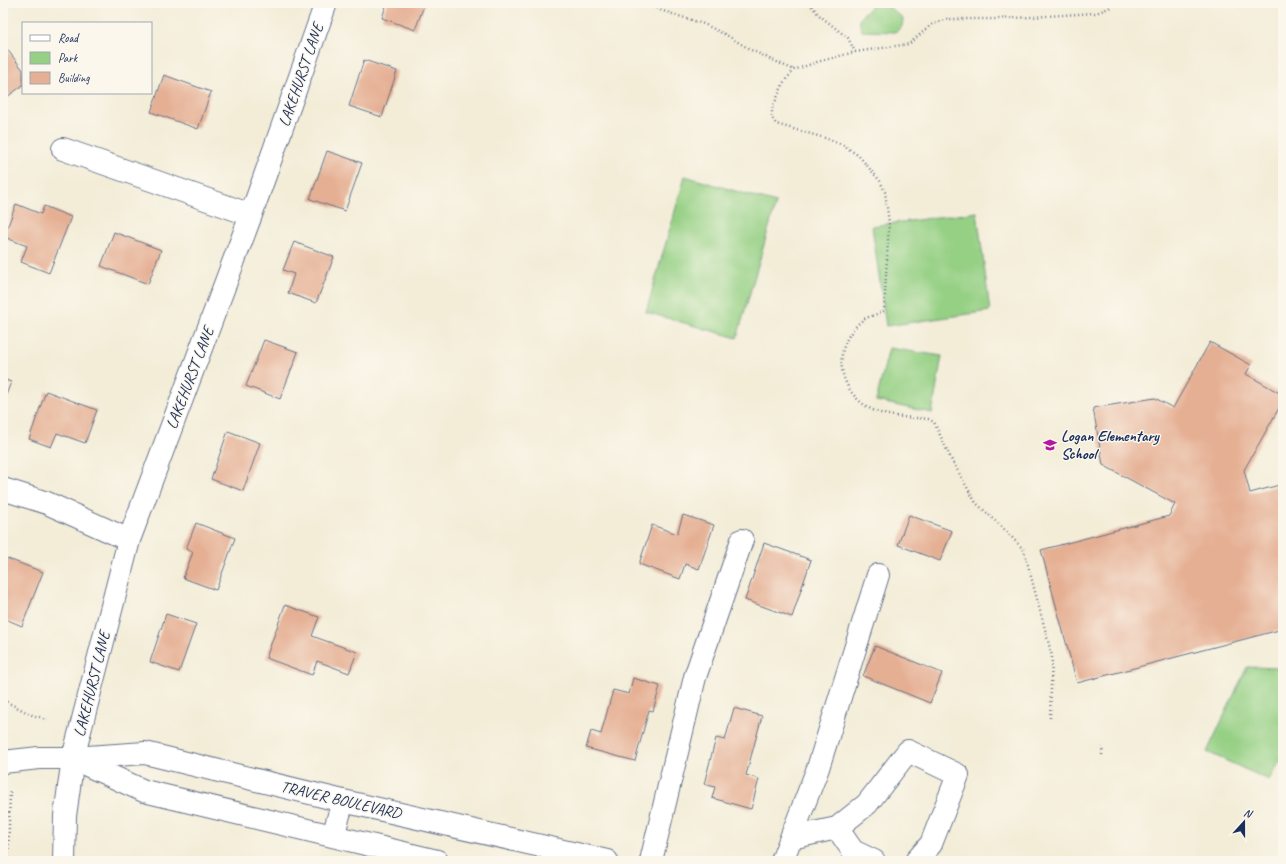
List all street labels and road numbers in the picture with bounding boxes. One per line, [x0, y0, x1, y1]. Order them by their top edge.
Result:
street label: LAKEHURST LANE [274, 19, 329, 129]
street label: LAKEHURST LANE [161, 322, 219, 432]
street label: LAKEHURST LANE [69, 627, 115, 739]
street label: TRAVER BOULEVARD [279, 776, 405, 824]

